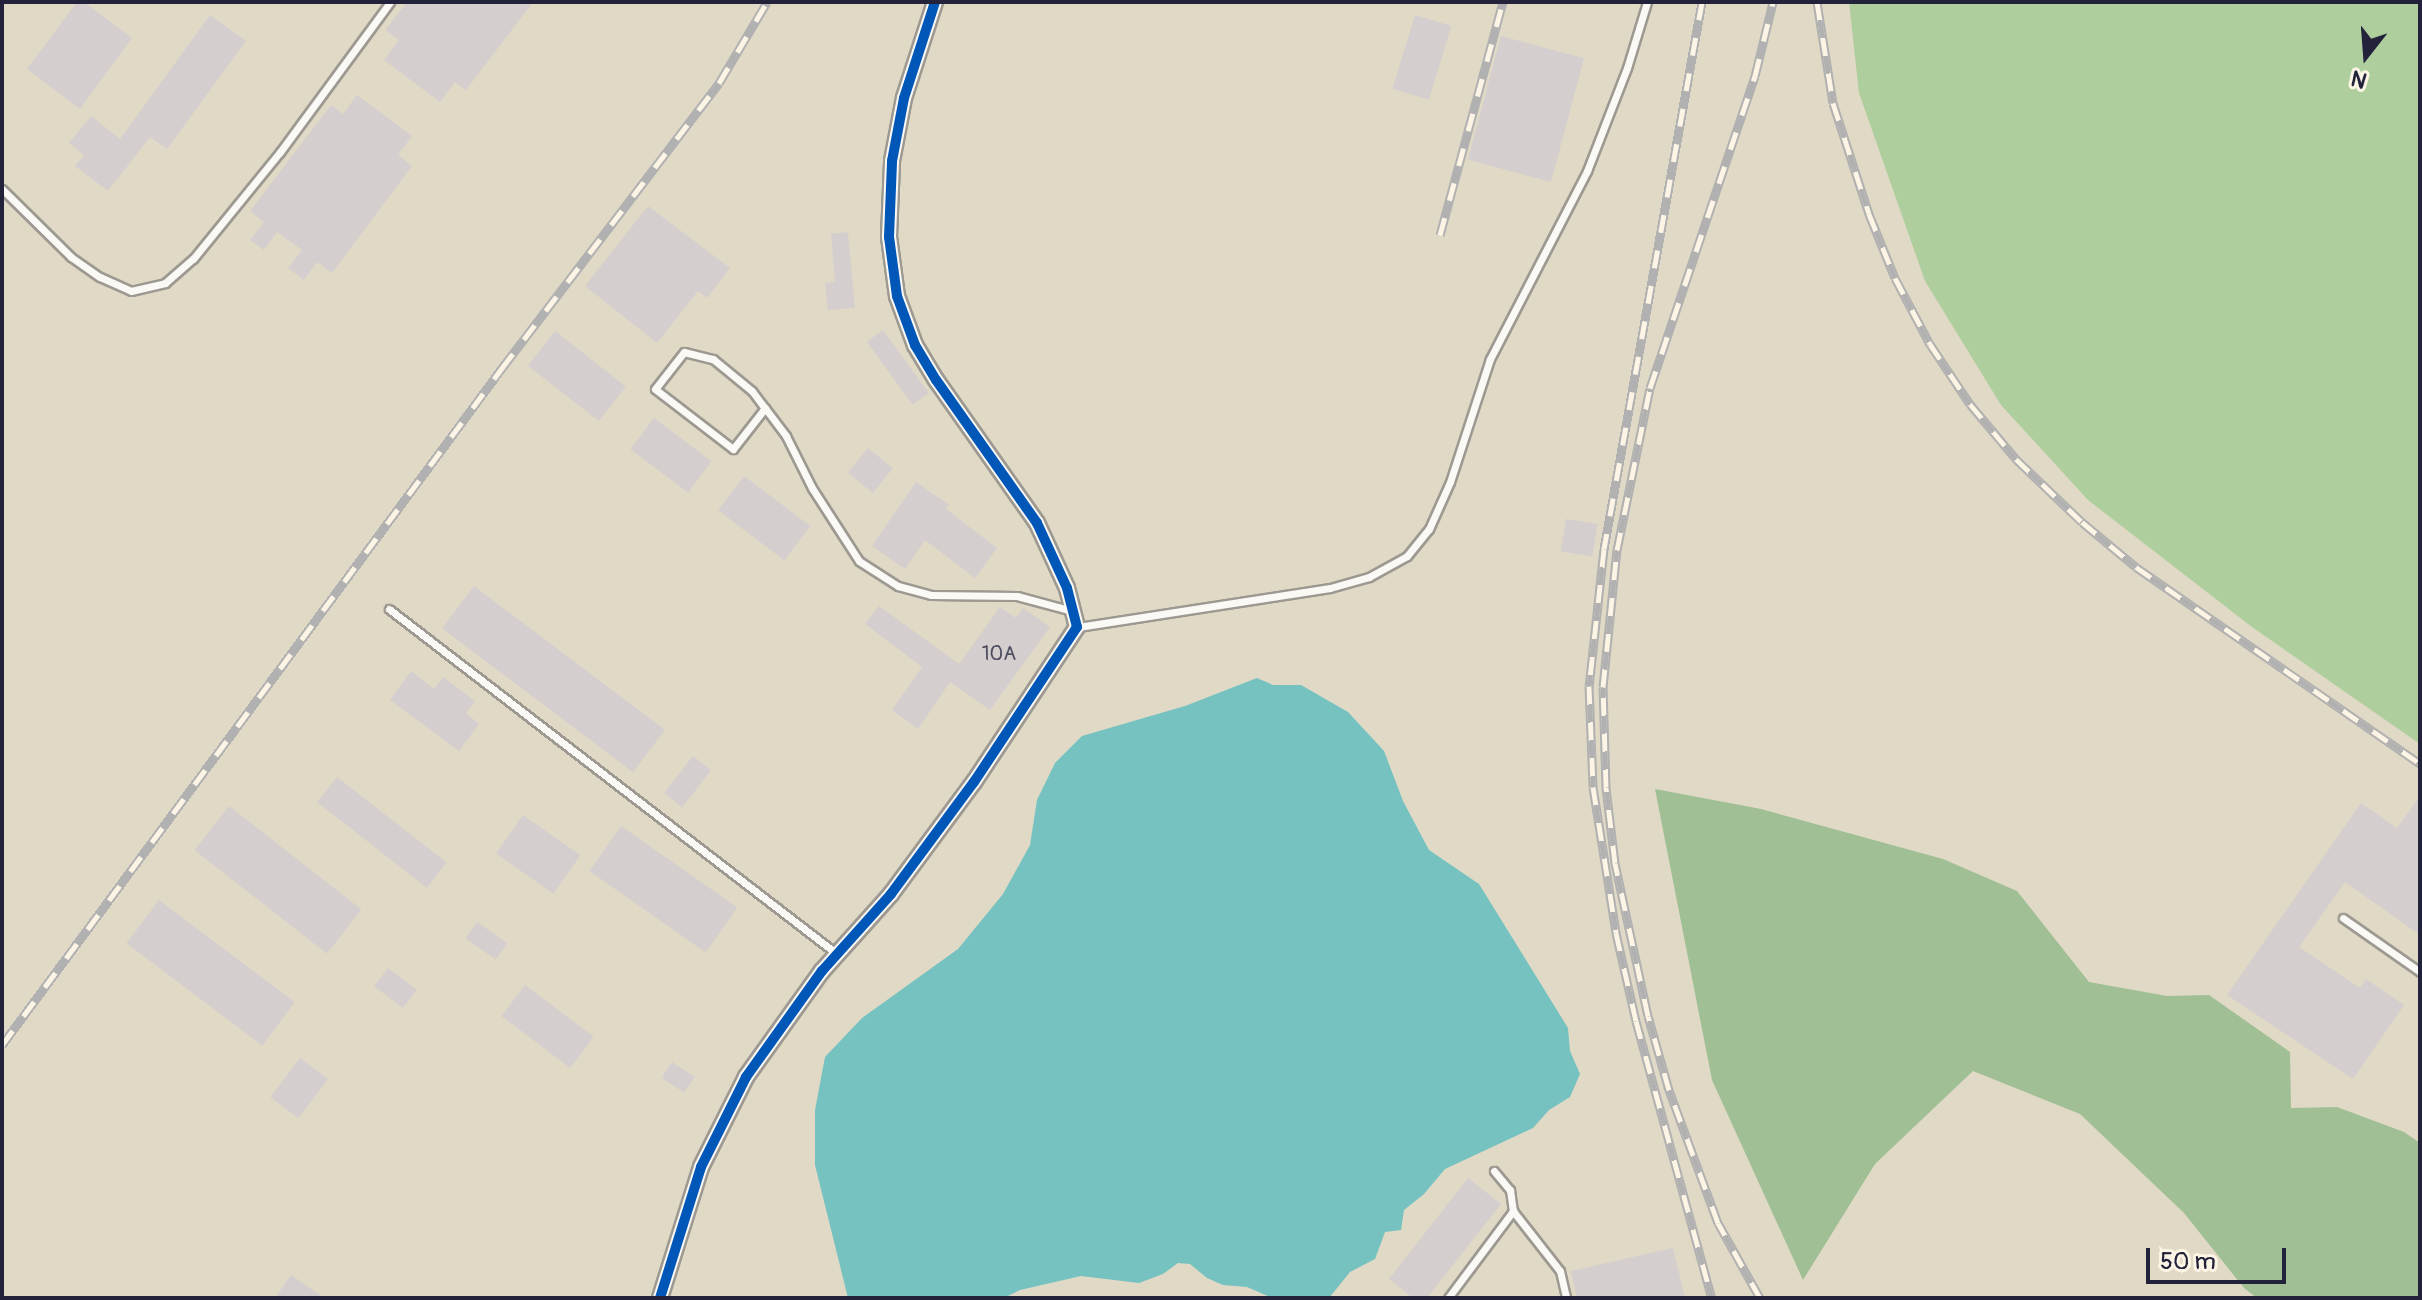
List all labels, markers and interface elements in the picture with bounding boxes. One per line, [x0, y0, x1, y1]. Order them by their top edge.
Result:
north arrow [2326, 16, 2406, 96]
text: N [2348, 63, 2370, 95]
house number: 10А [982, 641, 1016, 665]
scale bar [2150, 1232, 2290, 1282]
text: 50 m [2160, 1247, 2216, 1276]

